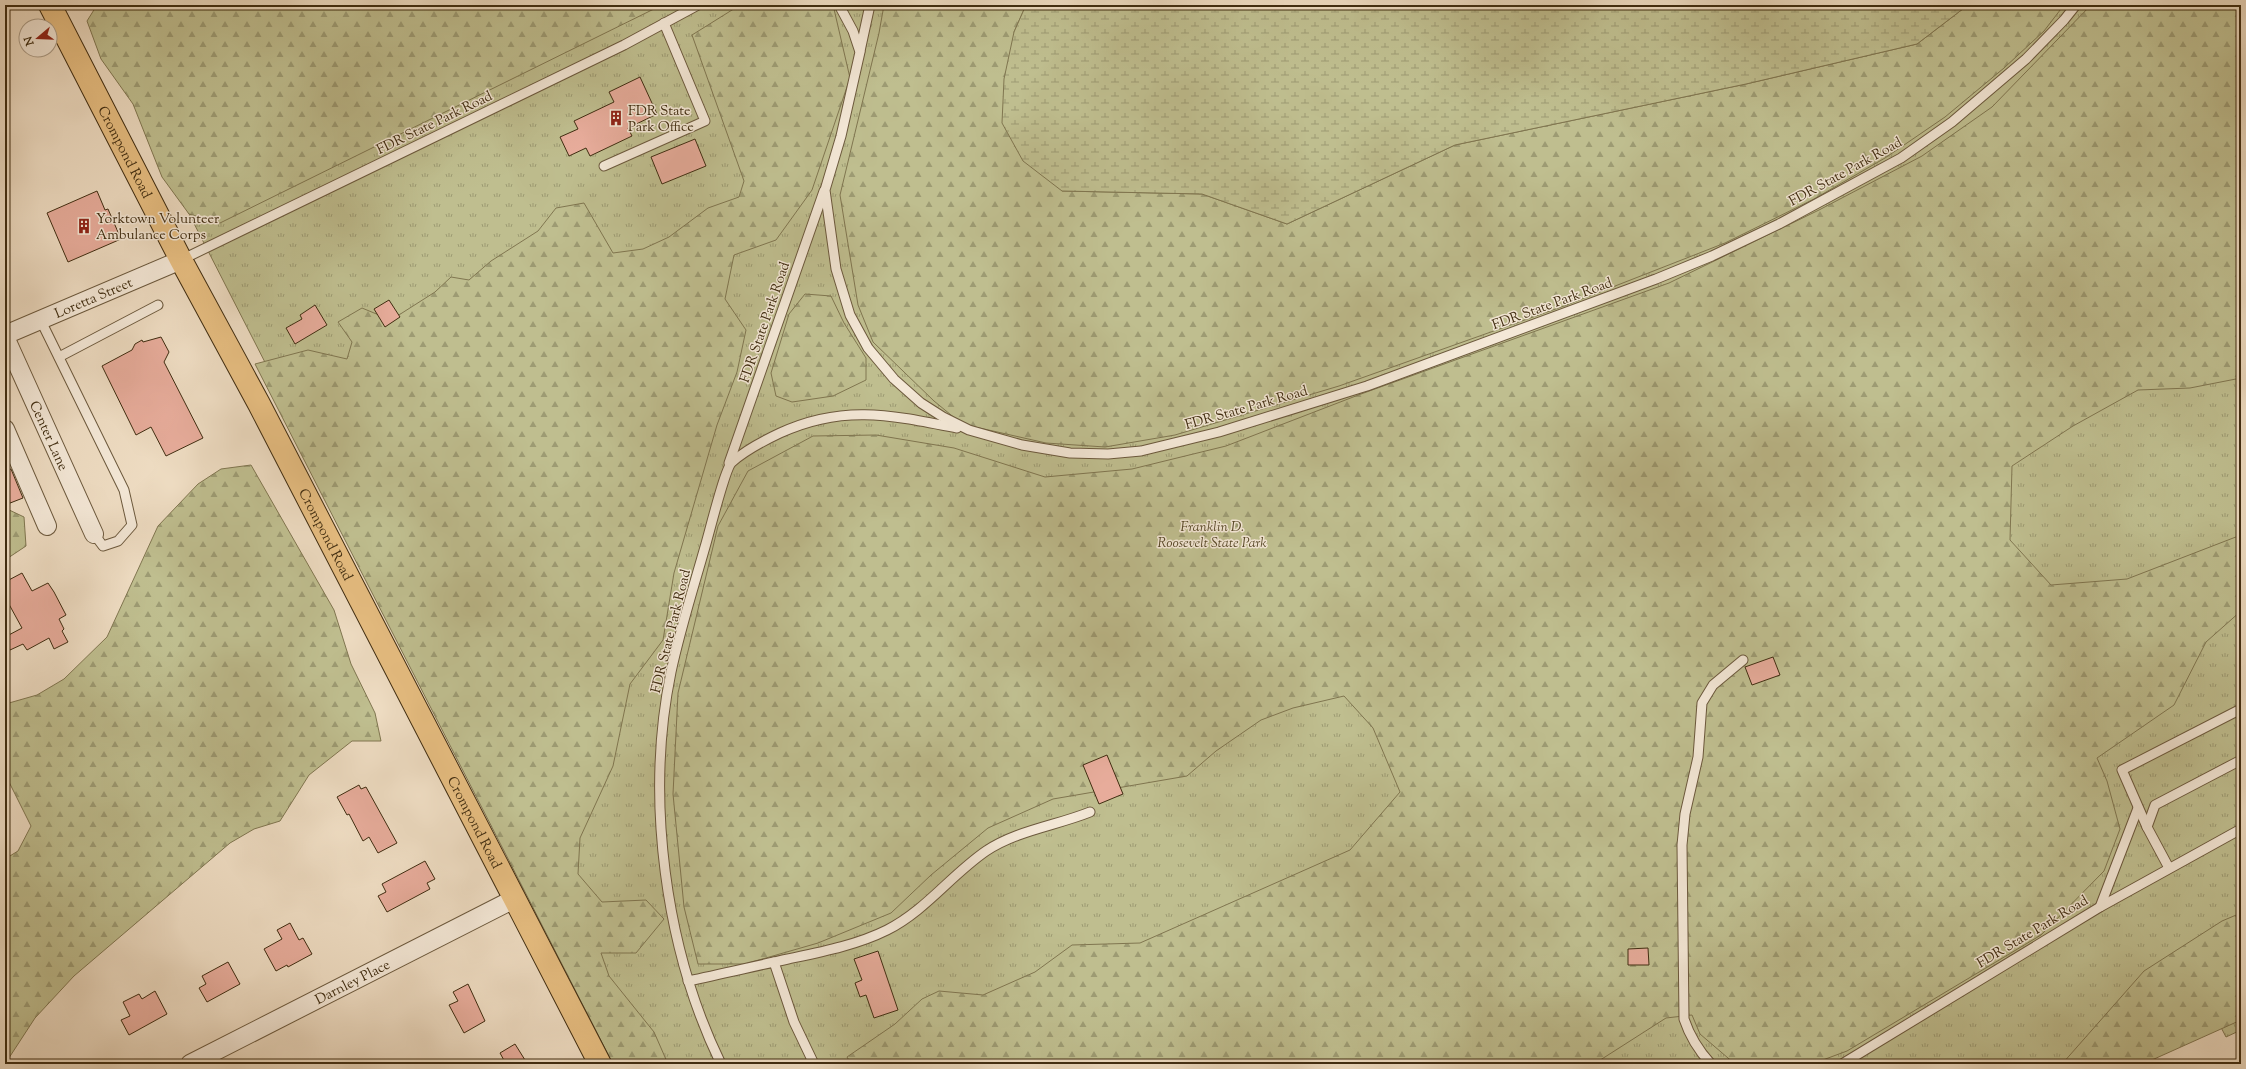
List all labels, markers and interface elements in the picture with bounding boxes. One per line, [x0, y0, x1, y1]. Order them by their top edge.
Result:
north arrow [18, 18, 58, 58]
text: N [20, 34, 39, 49]
street label: FDR State Park Road [373, 87, 496, 161]
place label: FDR State Park Office [628, 102, 694, 138]
street label: Crompond Road [92, 103, 156, 202]
building icon: FDR State Park Office [607, 109, 625, 127]
street label: FDR State Park Road [1786, 133, 1906, 212]
place label: Yorktown Volunteer Ambulance Corps [96, 210, 220, 246]
building icon: Yorktown Volunteer Ambulance Corps [75, 217, 93, 235]
street label: FDR State Park Road [736, 259, 796, 386]
street label: Loretta Street [52, 274, 136, 325]
street label: FDR State Park Road [1490, 274, 1616, 336]
street label: FDR State Park Road [1183, 382, 1310, 436]
street label: Center Lane [23, 398, 72, 474]
street label: Crompond Road [292, 485, 357, 585]
park label: Franklin D. Roosevelt State Park [1157, 518, 1267, 554]
street label: FDR State Park Road [647, 567, 697, 695]
street label: Crompond Road [441, 773, 505, 873]
street label: FDR State Park Road [1974, 891, 2093, 974]
street label: Darnley Place [312, 956, 394, 1011]

